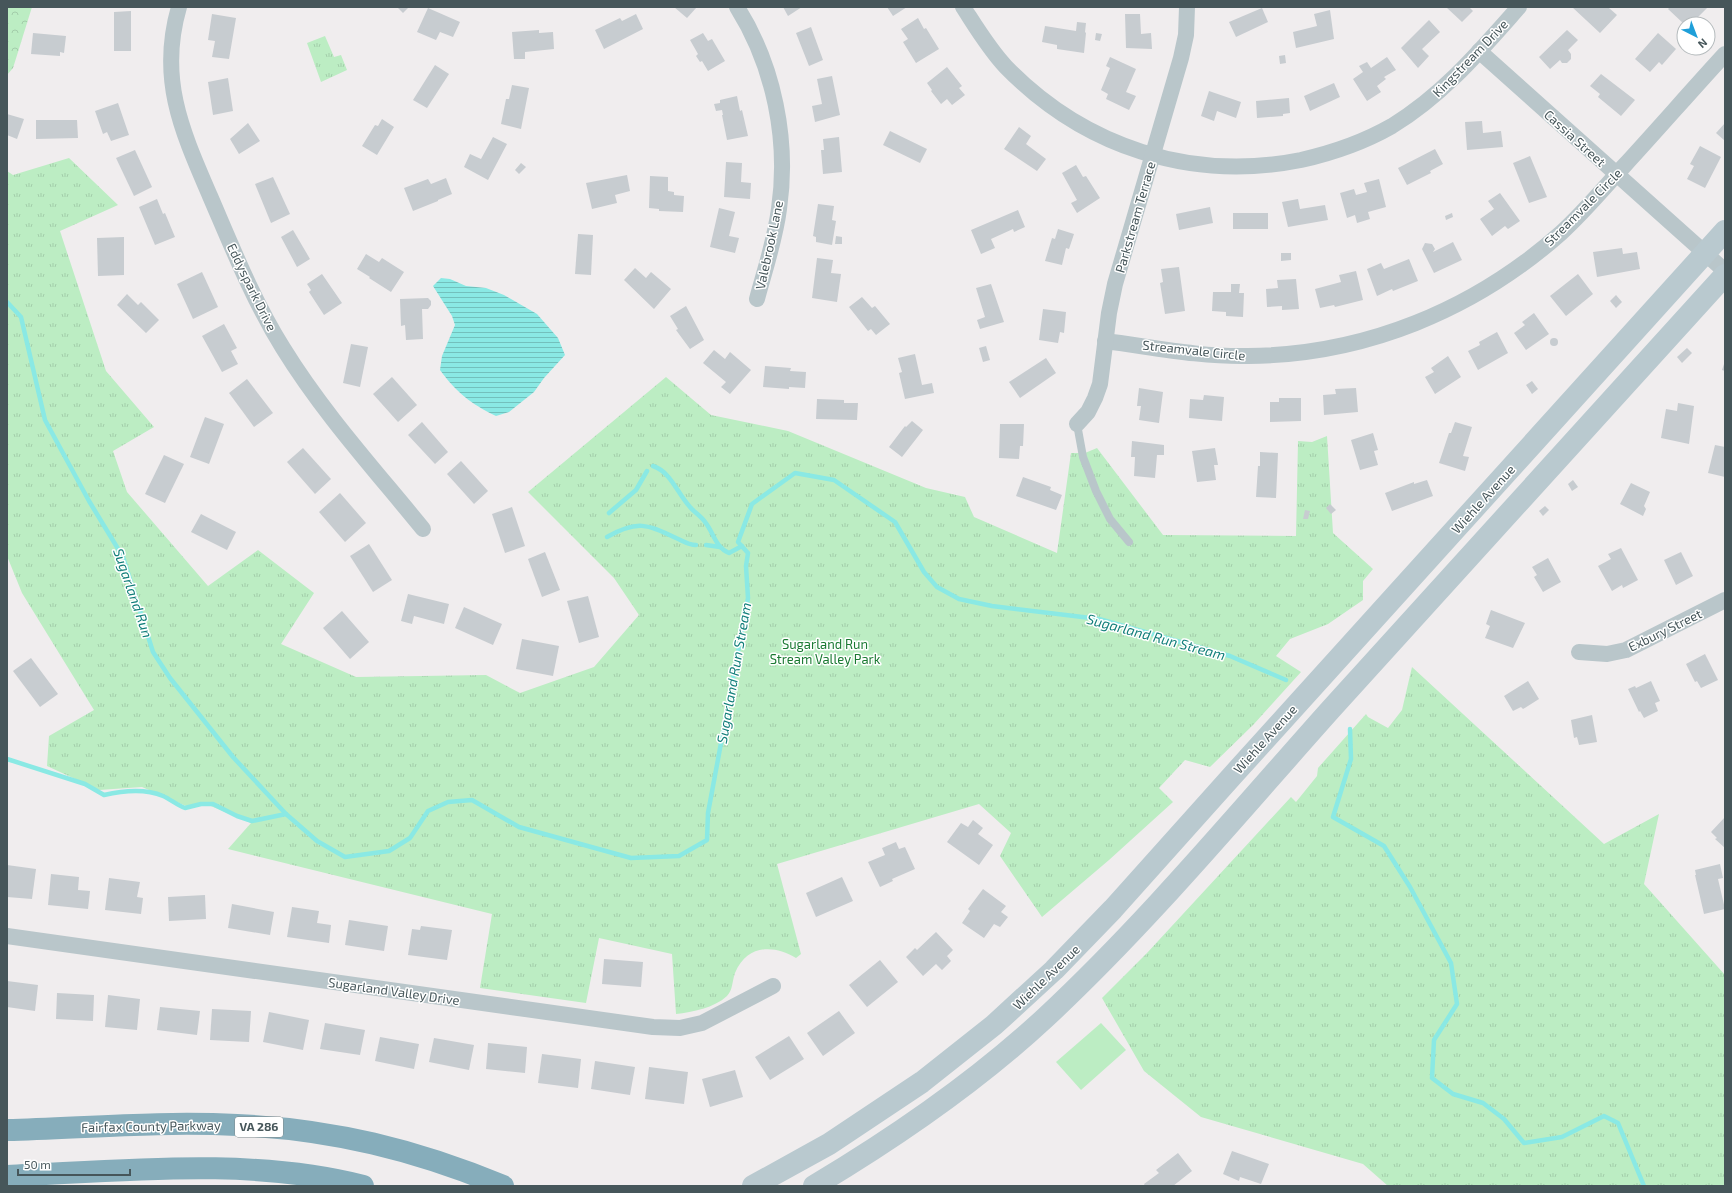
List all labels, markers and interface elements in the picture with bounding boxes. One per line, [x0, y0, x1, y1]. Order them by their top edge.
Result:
street label: Kingstream Drive [1429, 16, 1511, 100]
north arrow [1676, 16, 1716, 56]
text: N [1696, 36, 1710, 51]
street label: Cassia Street [1541, 106, 1609, 170]
street label: Parkstream Terrace [1111, 159, 1159, 275]
street label: Streamvale Circle [1541, 165, 1625, 249]
street label: Valebrook Lane [752, 199, 786, 291]
street label: Eddyspark Drive [224, 240, 280, 334]
street label: Streamvale Circle [1142, 337, 1246, 363]
street label: Wiehle Avenue [1448, 461, 1518, 537]
water label: Sugarland Run [110, 546, 157, 640]
water label: Sugarland Run Stream [713, 601, 754, 745]
street label: Exbury Street [1626, 605, 1704, 655]
water label: Sugarland Run Stream [1085, 610, 1227, 663]
park label: Sugarland Run Stream Valley Park [770, 636, 881, 667]
street label: Wiehle Avenue [1230, 701, 1300, 777]
street label: Wiehle Avenue [1009, 941, 1083, 1013]
street label: Sugarland Valley Drive [327, 974, 461, 1008]
street label: Fairfax County Parkway [81, 1117, 221, 1135]
road number: VA 286 [235, 1117, 283, 1137]
scale bar [18, 1151, 130, 1177]
text: 50 m [24, 1157, 51, 1171]

